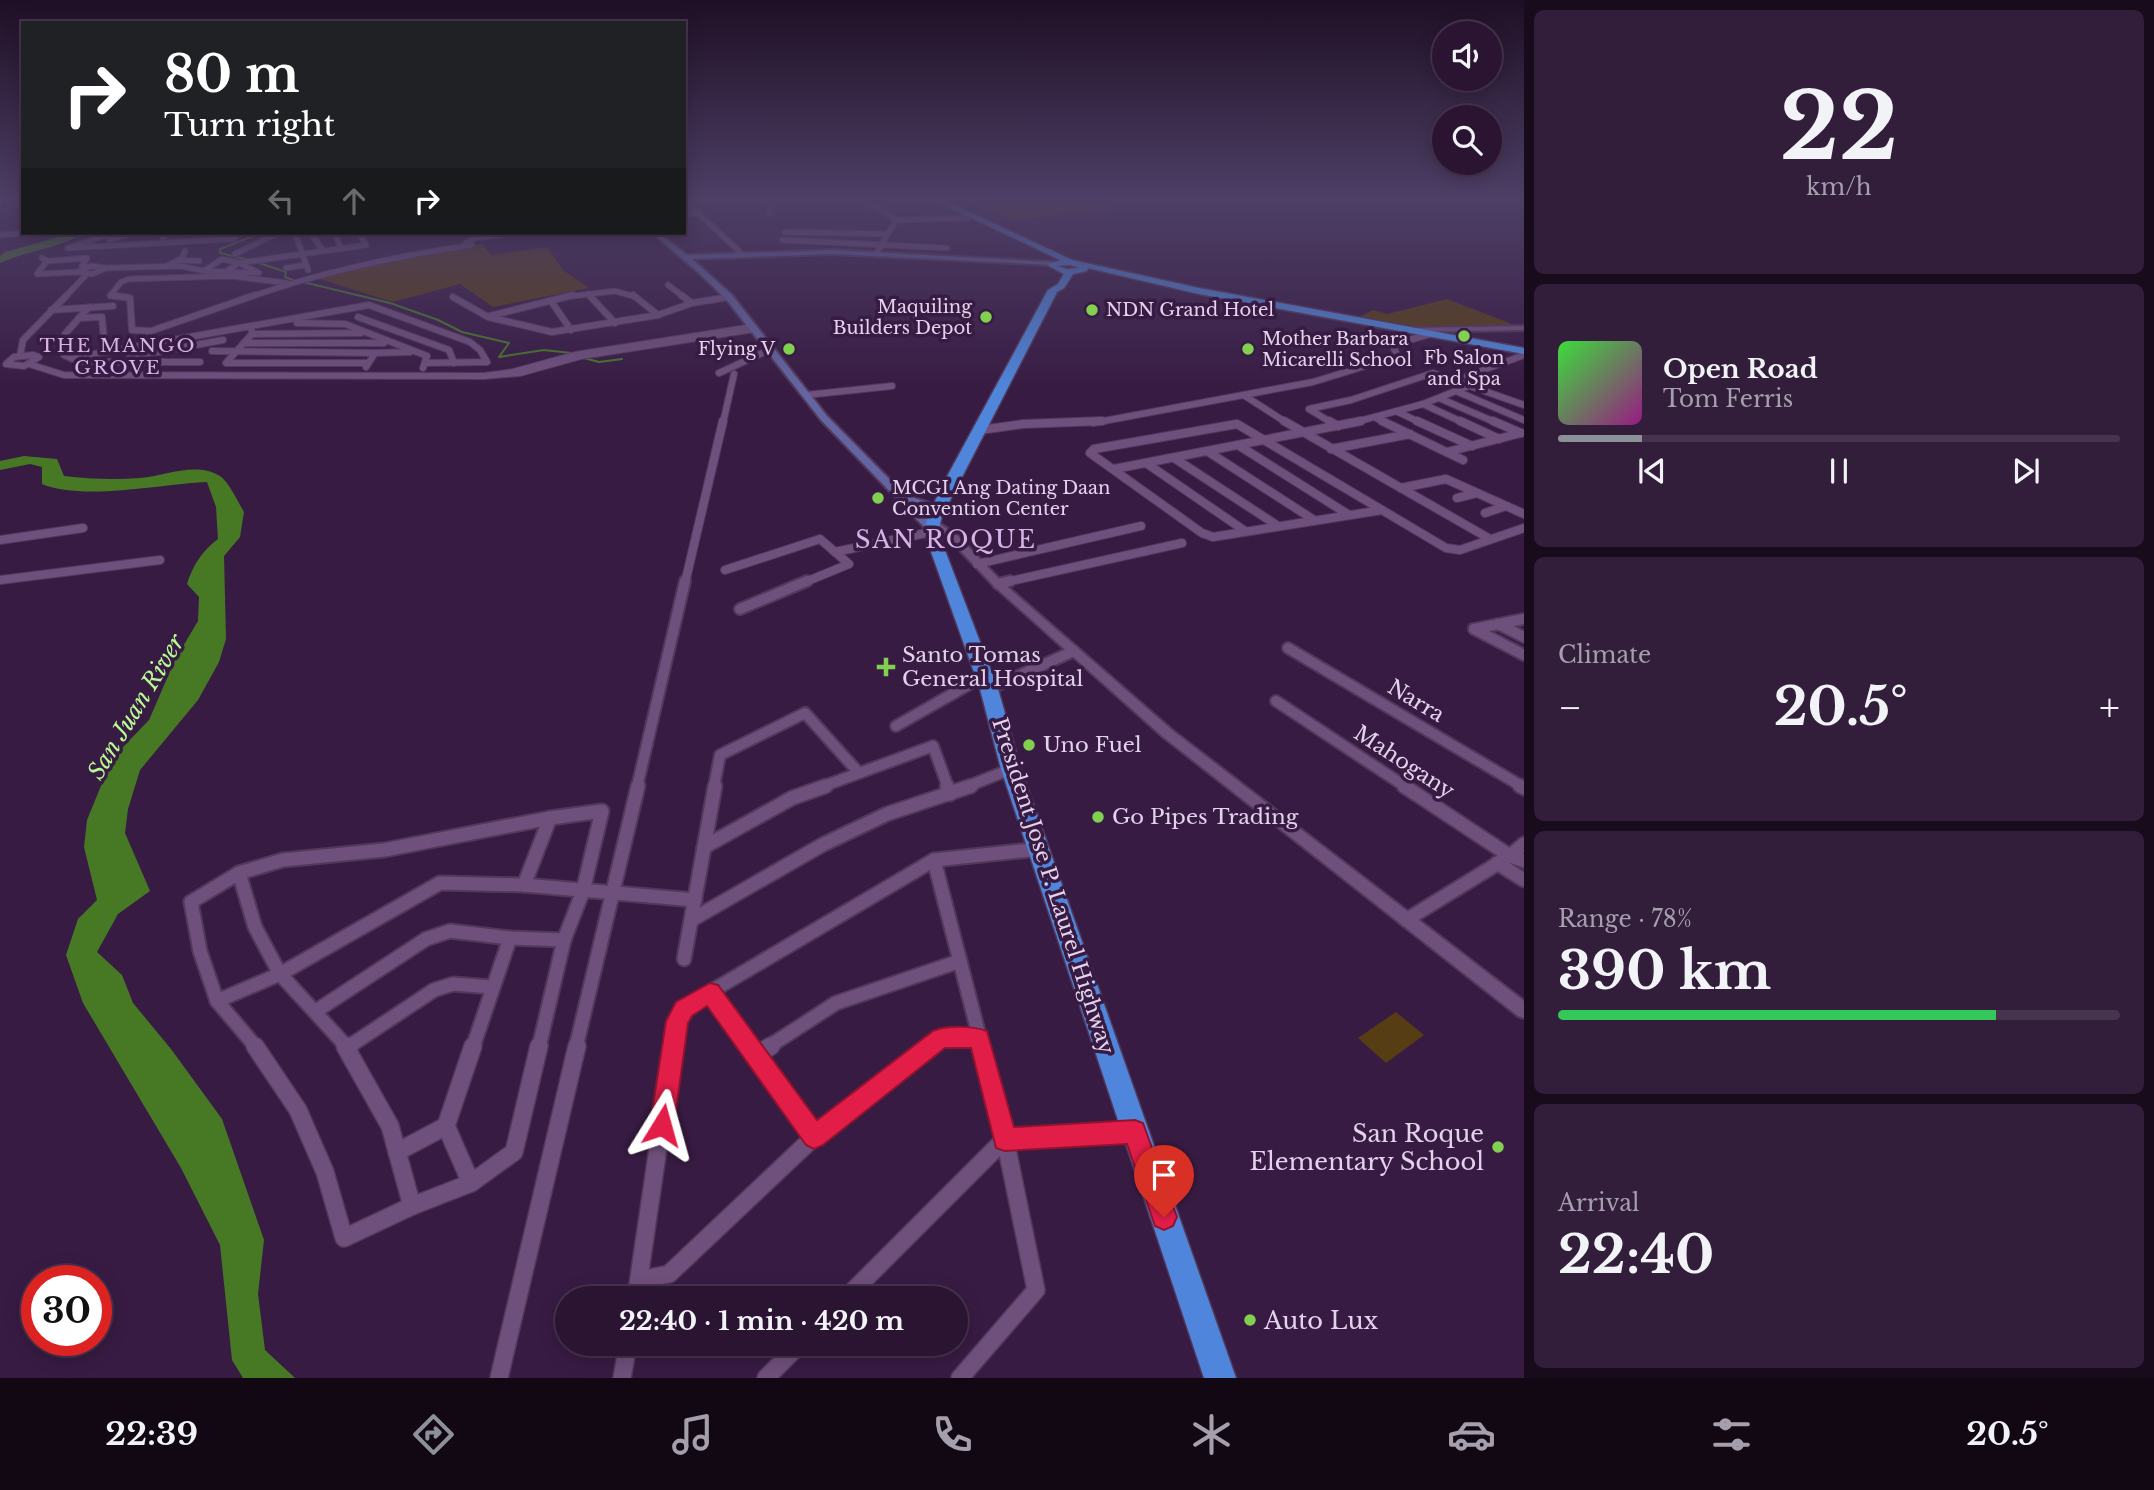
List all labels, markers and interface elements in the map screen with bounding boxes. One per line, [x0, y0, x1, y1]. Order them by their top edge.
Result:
map controls [1432, 21, 1502, 175]
button: sound [1432, 21, 1502, 91]
text: 80 m [164, 44, 299, 105]
icon: right [49, 49, 140, 140]
text: 22 [1780, 71, 1898, 184]
text: Turn right [164, 105, 335, 145]
button: search [1432, 105, 1502, 175]
text: km/h [1806, 173, 1872, 201]
icon: left [262, 182, 300, 220]
icon: ahead [335, 182, 373, 220]
icon: right [408, 182, 446, 220]
place label: Maquiling Builders Depot [833, 296, 972, 339]
place label: NDN Grand Hotel [1106, 299, 1274, 321]
marker: NDN Grand Hotel [1084, 302, 1100, 318]
marker: Maquiling Builders Depot [978, 309, 994, 325]
place label: Mother Barbara Micarelli School [1262, 328, 1412, 371]
marker: Fb Salon and Spa [1456, 328, 1472, 344]
district label: THE MANGO GROVE [40, 334, 196, 379]
place label: Flying V [698, 338, 776, 360]
marker: Flying V [781, 341, 797, 357]
marker: Mother Barbara Micarelli School [1240, 341, 1256, 357]
place label: Fb Salon and Spa [1424, 347, 1504, 390]
text: Open Road [1663, 353, 1818, 385]
text: Tom Ferris [1663, 385, 1793, 413]
icon: previous [1633, 452, 1671, 490]
icon: pause [1820, 452, 1858, 490]
icon: next [2007, 452, 2045, 490]
place label: MCGI Ang Dating Daan Convention Center [892, 477, 1110, 520]
marker: MCGI Ang Dating Daan Convention Center [870, 490, 886, 506]
district label: SAN ROQUE [855, 525, 1037, 554]
water label: San Juan River [82, 628, 191, 785]
text: Climate [1558, 641, 1651, 669]
place label: Santo Tomas General Hospital [902, 642, 1083, 692]
marker: Santo Tomas General Hospital [876, 657, 896, 677]
street label: Narra [1383, 674, 1449, 728]
text: 20.5° [1774, 675, 1908, 739]
text: − [1558, 684, 1582, 731]
text: + [2099, 684, 2120, 731]
street label: President Jose P. Laurel Highway [986, 715, 1120, 1058]
street label: Mahogany [1349, 720, 1460, 804]
place label: Uno Fuel [1043, 732, 1142, 758]
marker: Uno Fuel [1021, 737, 1037, 753]
place label: Go Pipes Trading [1112, 804, 1299, 830]
marker: Go Pipes Trading [1090, 809, 1106, 825]
text: Range · 78% [1558, 905, 1692, 933]
text: 390 km [1558, 939, 1771, 1003]
position arrow [625, 1088, 699, 1162]
place label: San Roque Elementary School [1250, 1119, 1484, 1176]
marker: San Roque Elementary School [1490, 1139, 1506, 1155]
pin [1134, 1145, 1194, 1217]
icon: arrive [1145, 1156, 1183, 1194]
text: Arrival [1558, 1189, 1639, 1217]
text: 22:40 [1558, 1223, 1714, 1287]
speed limit sign: 30 [21, 1265, 112, 1356]
text: 22:40 · 1 min · 420 m [619, 1305, 904, 1337]
place label: Auto Lux [1263, 1306, 1378, 1335]
marker: Auto Lux [1242, 1312, 1258, 1328]
icon: directions [409, 1410, 458, 1459]
icon: music [668, 1410, 717, 1459]
icon: phone [928, 1410, 977, 1459]
icon: climate [1187, 1410, 1236, 1459]
icon: car [1447, 1410, 1496, 1459]
icon: filters [1707, 1410, 1756, 1459]
text: 22:39 [105, 1414, 198, 1454]
text: 20.5° [1966, 1414, 2049, 1454]

